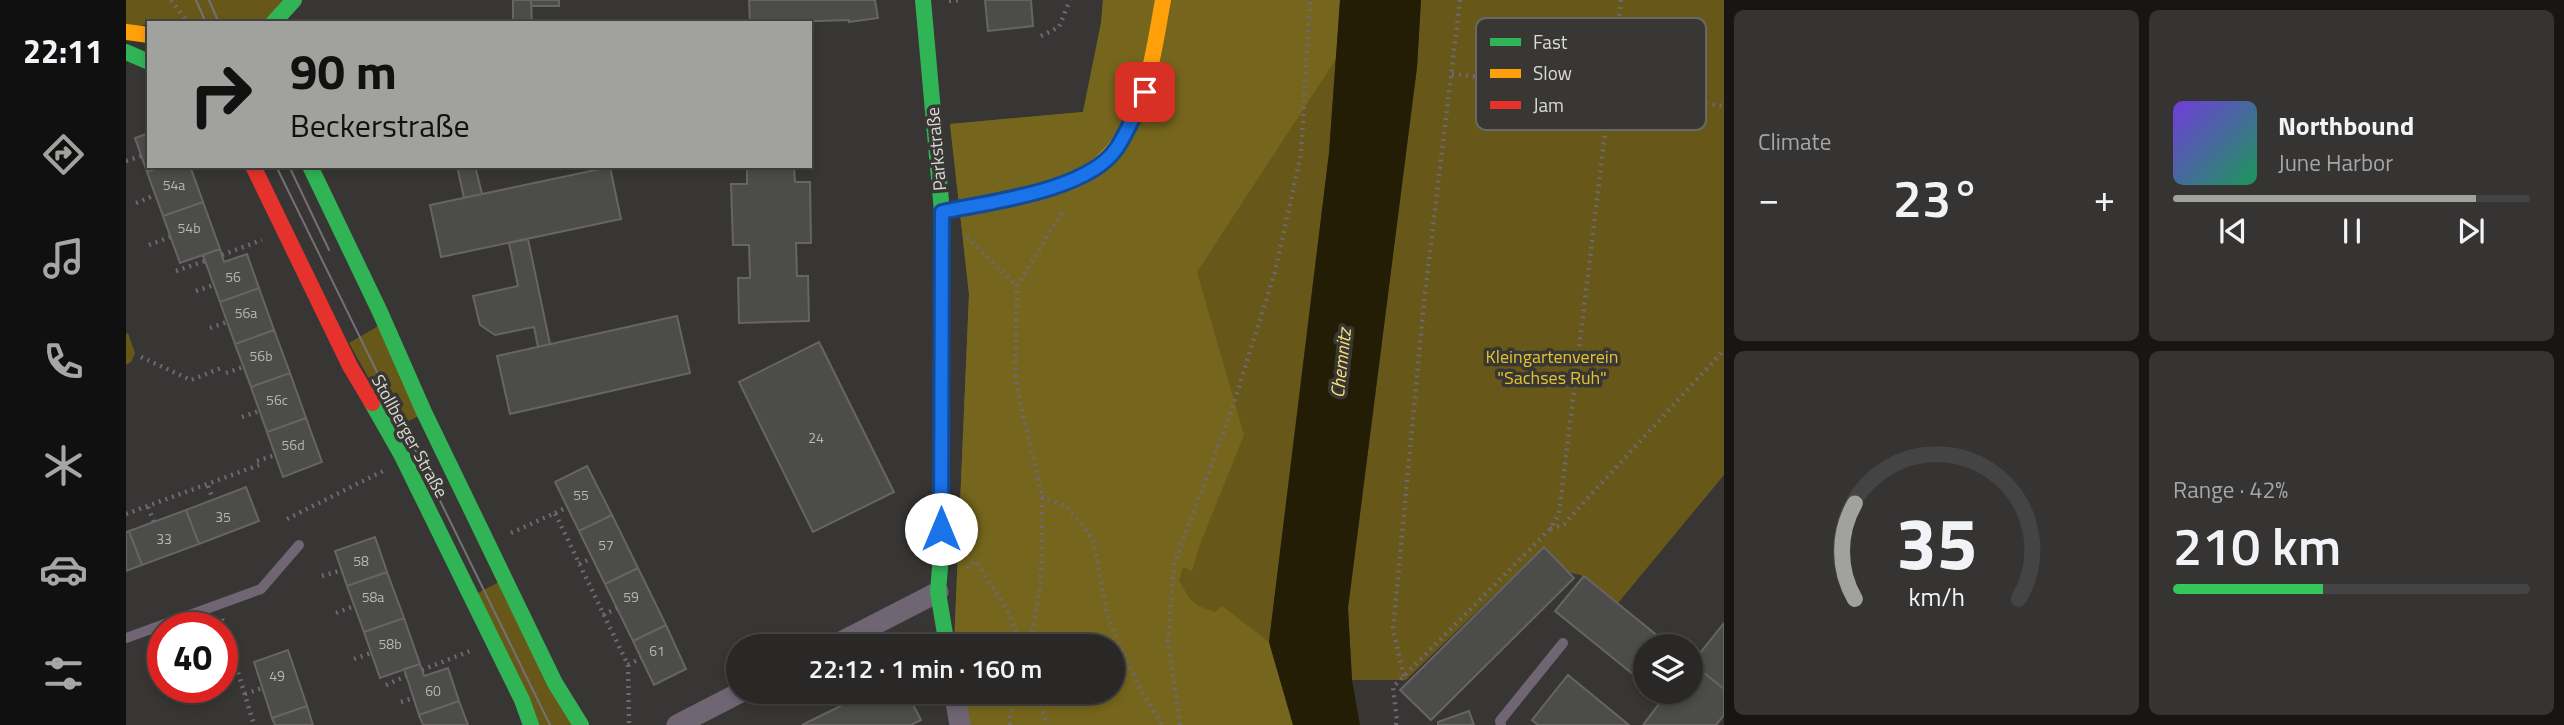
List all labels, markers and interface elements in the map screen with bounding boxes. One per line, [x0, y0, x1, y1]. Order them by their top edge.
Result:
legend [1476, 18, 1706, 130]
text: 22:11 [23, 27, 103, 75]
text: Fast [1533, 27, 1568, 56]
text: 90 m [290, 33, 397, 108]
icon: right [175, 49, 266, 140]
text: Slow [1533, 58, 1572, 87]
pin [1115, 62, 1175, 122]
icon: arrive [1126, 73, 1164, 111]
text: Jam [1533, 90, 1564, 119]
text: Beckerstraße [290, 101, 470, 149]
street label: Parkstraße [919, 106, 953, 192]
text: Northbound [2278, 106, 2414, 145]
text: Climate [1758, 124, 1831, 159]
icon: directions [39, 130, 88, 179]
text: June Harbor [2278, 145, 2393, 180]
text: 23° [1893, 158, 1980, 237]
text: − [1758, 169, 1779, 227]
text: + [2094, 169, 2115, 227]
house number: 54a [163, 174, 185, 195]
icon: previous [2214, 212, 2252, 250]
icon: pause [2333, 212, 2371, 250]
icon: next [2452, 212, 2490, 250]
house number: 54b [177, 217, 201, 238]
icon: music [39, 234, 88, 283]
house number: 56 [225, 266, 241, 287]
house number: 56a [235, 302, 257, 323]
water label: Chemnitz [1322, 325, 1358, 399]
icon: phone [39, 337, 88, 386]
park label: Kleingartenverein "Sachses Ruh" [1486, 343, 1618, 391]
house number: 56b [249, 345, 273, 366]
street label: Stollberger Straße [365, 369, 455, 503]
house number: 56c [266, 389, 288, 410]
house number: 24 [808, 427, 824, 448]
house number: 56d [281, 434, 305, 455]
icon: climate [39, 441, 88, 490]
text: Range · 42% [2173, 472, 2288, 507]
house number: 55 [573, 484, 589, 505]
text: 35 [1896, 487, 1977, 597]
position arrow [904, 492, 978, 566]
house number: 35 [215, 506, 231, 527]
text: 210 km [2173, 506, 2341, 585]
house number: 33 [156, 528, 172, 549]
house number: 57 [598, 534, 614, 555]
icon: car [39, 545, 88, 594]
house number: 58 [353, 550, 369, 571]
text: km/h [1908, 578, 1965, 616]
house number: 58a [362, 586, 384, 607]
house number: 59 [623, 586, 639, 607]
speed limit sign: 40 [147, 612, 238, 703]
house number: 58b [378, 633, 402, 654]
map controls [1633, 634, 1703, 704]
button: layers [1633, 634, 1703, 704]
house number: 61 [649, 640, 665, 661]
icon: filters [39, 649, 88, 698]
text: 22:12 · 1 min · 160 m [809, 649, 1042, 688]
house number: 49 [269, 665, 285, 686]
house number: 60 [425, 680, 441, 701]

